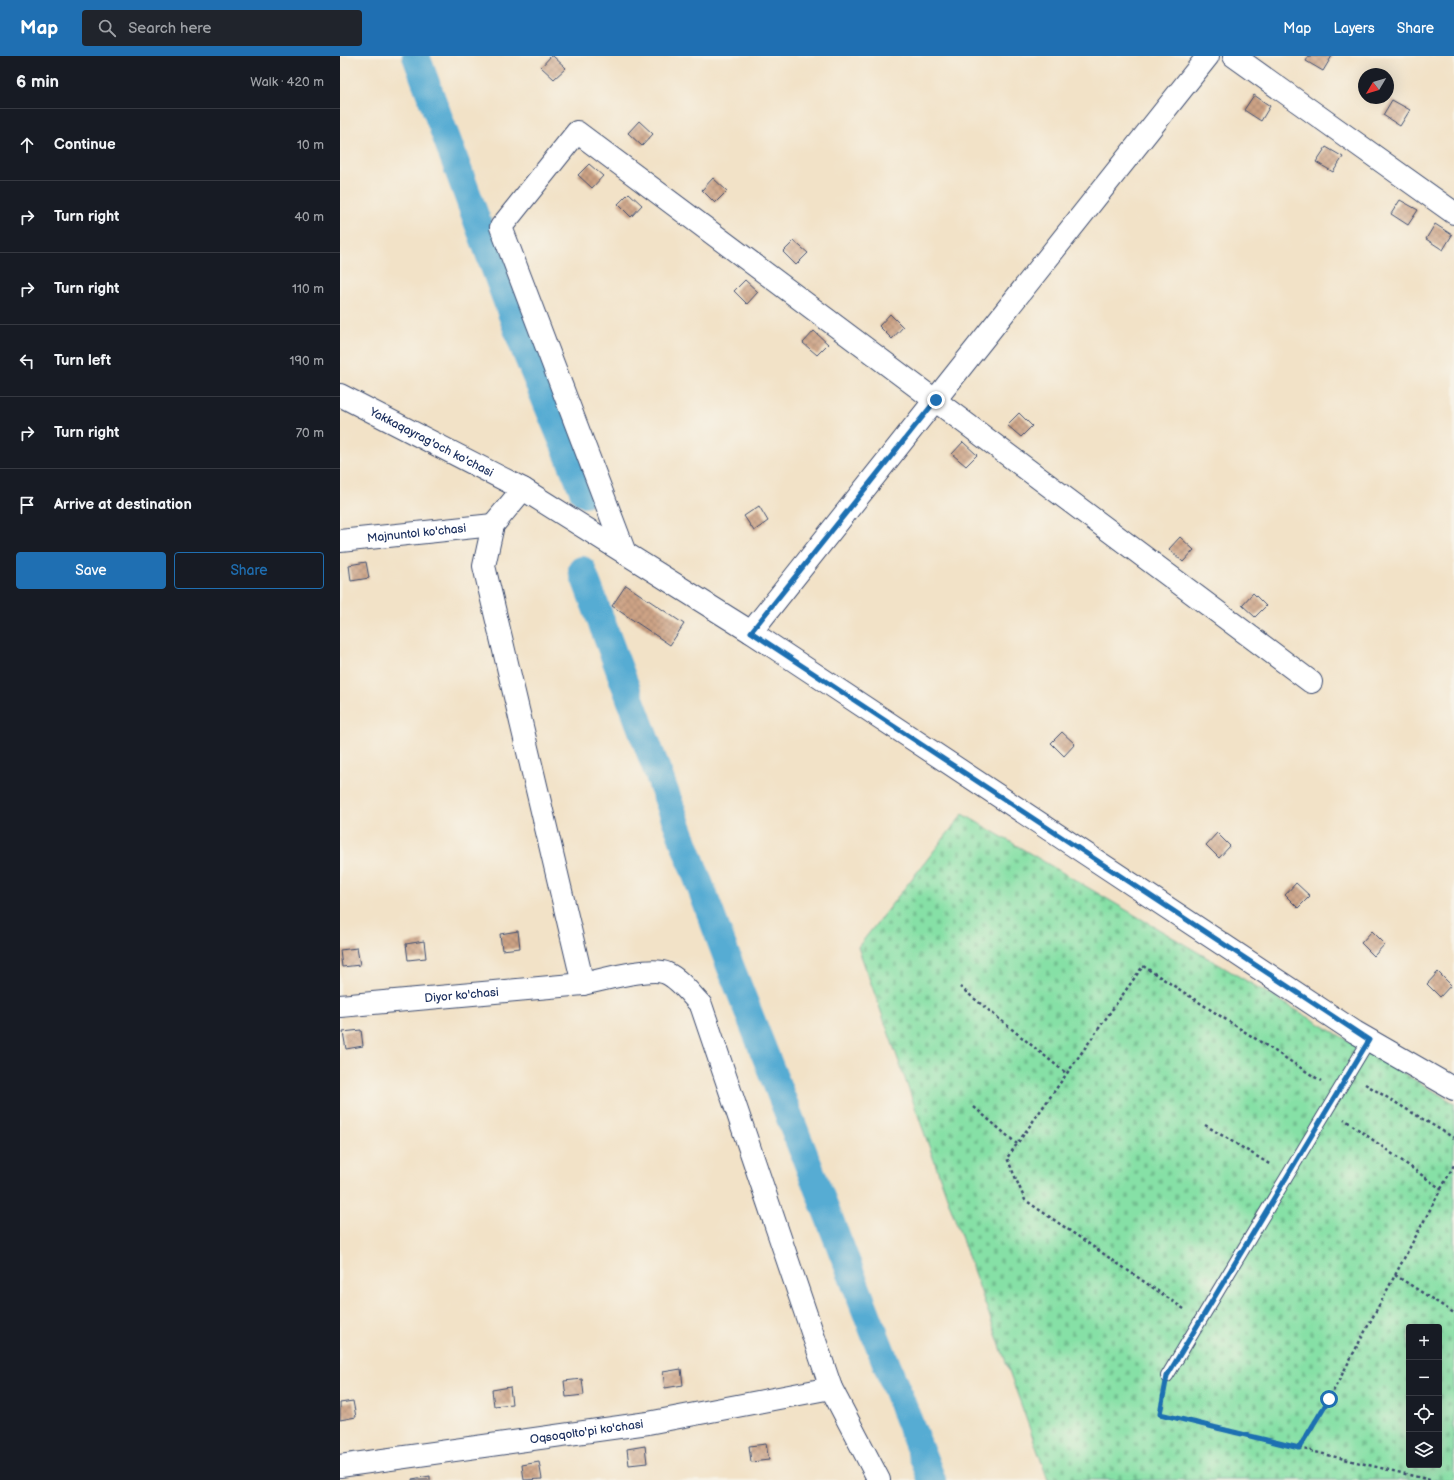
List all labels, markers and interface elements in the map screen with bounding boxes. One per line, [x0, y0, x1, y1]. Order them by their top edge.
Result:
search box [82, 10, 362, 46]
text: Map [20, 17, 58, 40]
icon: search [96, 17, 118, 39]
text: Search here [128, 19, 211, 38]
text: Map [1283, 20, 1311, 37]
text: Layers [1333, 20, 1375, 37]
text: Share [1397, 20, 1434, 37]
north arrow [1358, 68, 1394, 104]
text: 6 min [16, 72, 59, 92]
text: Walk · 420 m [250, 74, 324, 90]
icon: ahead [16, 134, 38, 156]
text: Continue [54, 135, 116, 154]
text: 10 m [297, 137, 324, 153]
icon: right [16, 206, 38, 228]
text: Turn right [54, 207, 119, 226]
text: 40 m [294, 209, 324, 225]
icon: right [16, 278, 38, 300]
text: Turn right [54, 279, 119, 298]
text: 110 m [292, 281, 324, 297]
icon: left [16, 350, 38, 372]
text: Turn left [54, 351, 111, 370]
text: 190 m [290, 353, 324, 369]
route end [927, 391, 945, 409]
street label: Yakkaqayrag'och ko'chasi [366, 404, 496, 480]
icon: right [16, 422, 38, 444]
text: Turn right [54, 423, 119, 442]
text: 70 m [296, 425, 324, 441]
icon: arrive [16, 494, 38, 516]
text: Arrive at destination [54, 495, 192, 514]
street label: Majnuntol ko'chasi [366, 520, 467, 546]
button: Save [16, 552, 166, 589]
button: Share [174, 552, 324, 589]
street label: Diyor ko'chasi [424, 984, 499, 1006]
map controls [1406, 1324, 1442, 1468]
button: + [1406, 1324, 1442, 1360]
button: − [1406, 1360, 1442, 1396]
route start [1320, 1390, 1338, 1408]
button: locate [1406, 1396, 1442, 1432]
street label: Oqsoqolto'pi ko'chasi [529, 1416, 645, 1447]
button: layers [1406, 1432, 1442, 1468]

